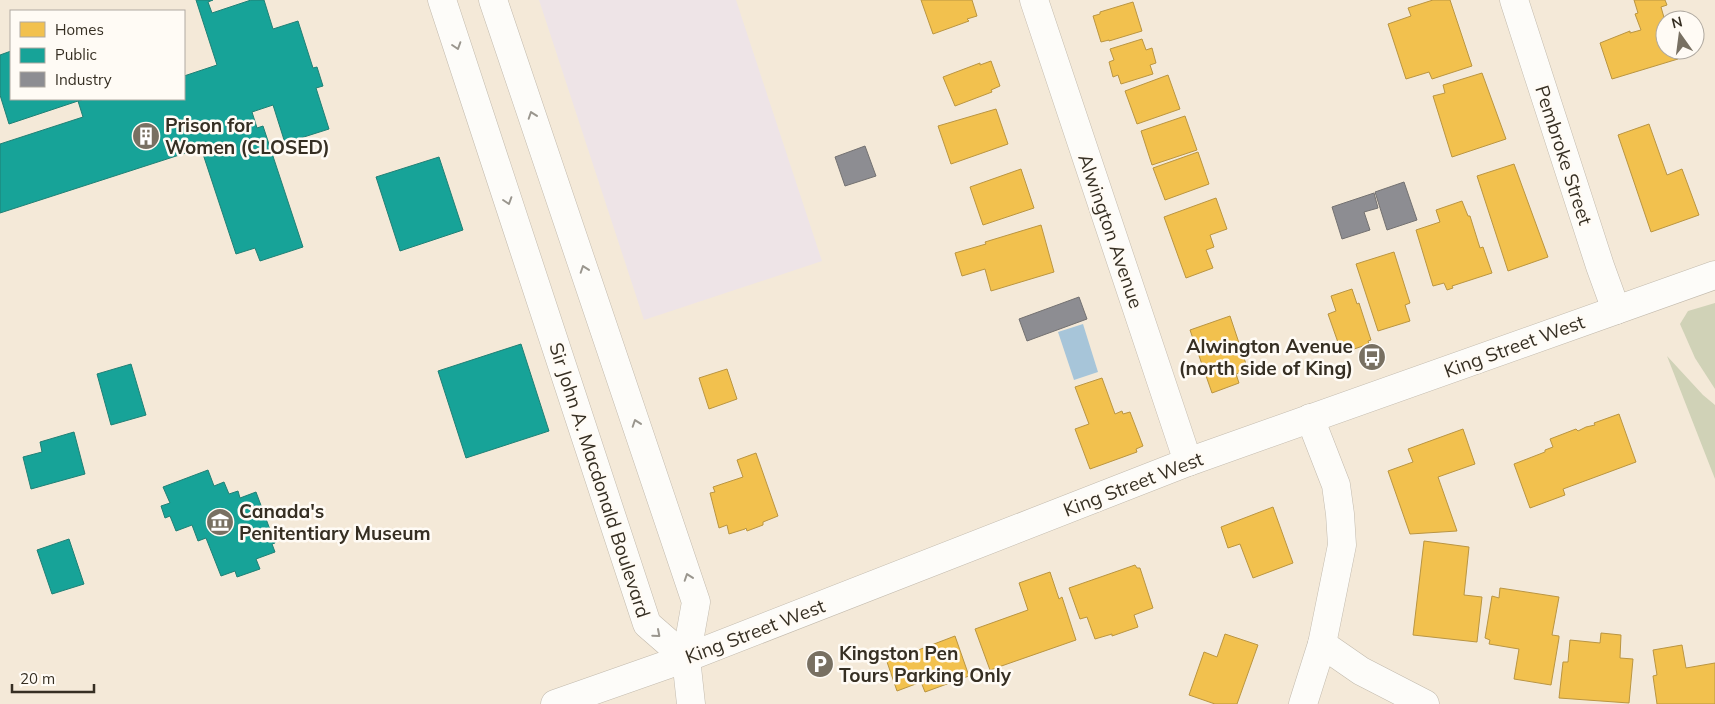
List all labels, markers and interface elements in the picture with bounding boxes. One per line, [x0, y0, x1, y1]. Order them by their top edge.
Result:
legend [10, 10, 185, 100]
north arrow [1655, 10, 1705, 60]
text: N [1670, 12, 1684, 32]
text: Homes [55, 20, 104, 39]
one-way arrow [451, 42, 461, 50]
text: Public [55, 45, 97, 64]
text: Industry [55, 70, 112, 89]
street label: Pembroke Street [1530, 82, 1598, 228]
one-way arrow [528, 111, 538, 120]
place label: Prison for Women (CLOSED) [165, 113, 330, 159]
building icon: Prison for Women (CLOSED) [131, 121, 161, 151]
street label: Alwington Avenue [1073, 151, 1149, 311]
one-way arrow [502, 196, 512, 204]
one-way arrow [580, 265, 590, 273]
street label: King Street West [1440, 309, 1588, 383]
place label: Alwington Avenue (north side of King) [1179, 334, 1353, 380]
street label: Sir John A. Macdonald Boulevard [544, 339, 656, 621]
bus stop icon: Alwington Avenue (north side of King) [1357, 342, 1387, 372]
one-way arrow [632, 419, 642, 427]
street label: King Street West [1060, 446, 1207, 522]
place label: Canada's Penitentiary Museum [239, 499, 431, 545]
museum icon: Canada's Penitentiary Museum [205, 507, 235, 537]
one-way arrow [684, 573, 694, 581]
street label: King Street West [682, 593, 829, 669]
one-way arrow [652, 628, 661, 637]
place label: Kingston Pen Tours Parking Only [839, 641, 1012, 687]
parking icon: Kingston Pen Tours Parking Only [805, 649, 835, 679]
scale bar [12, 662, 95, 694]
text: 20 m [20, 669, 55, 688]

